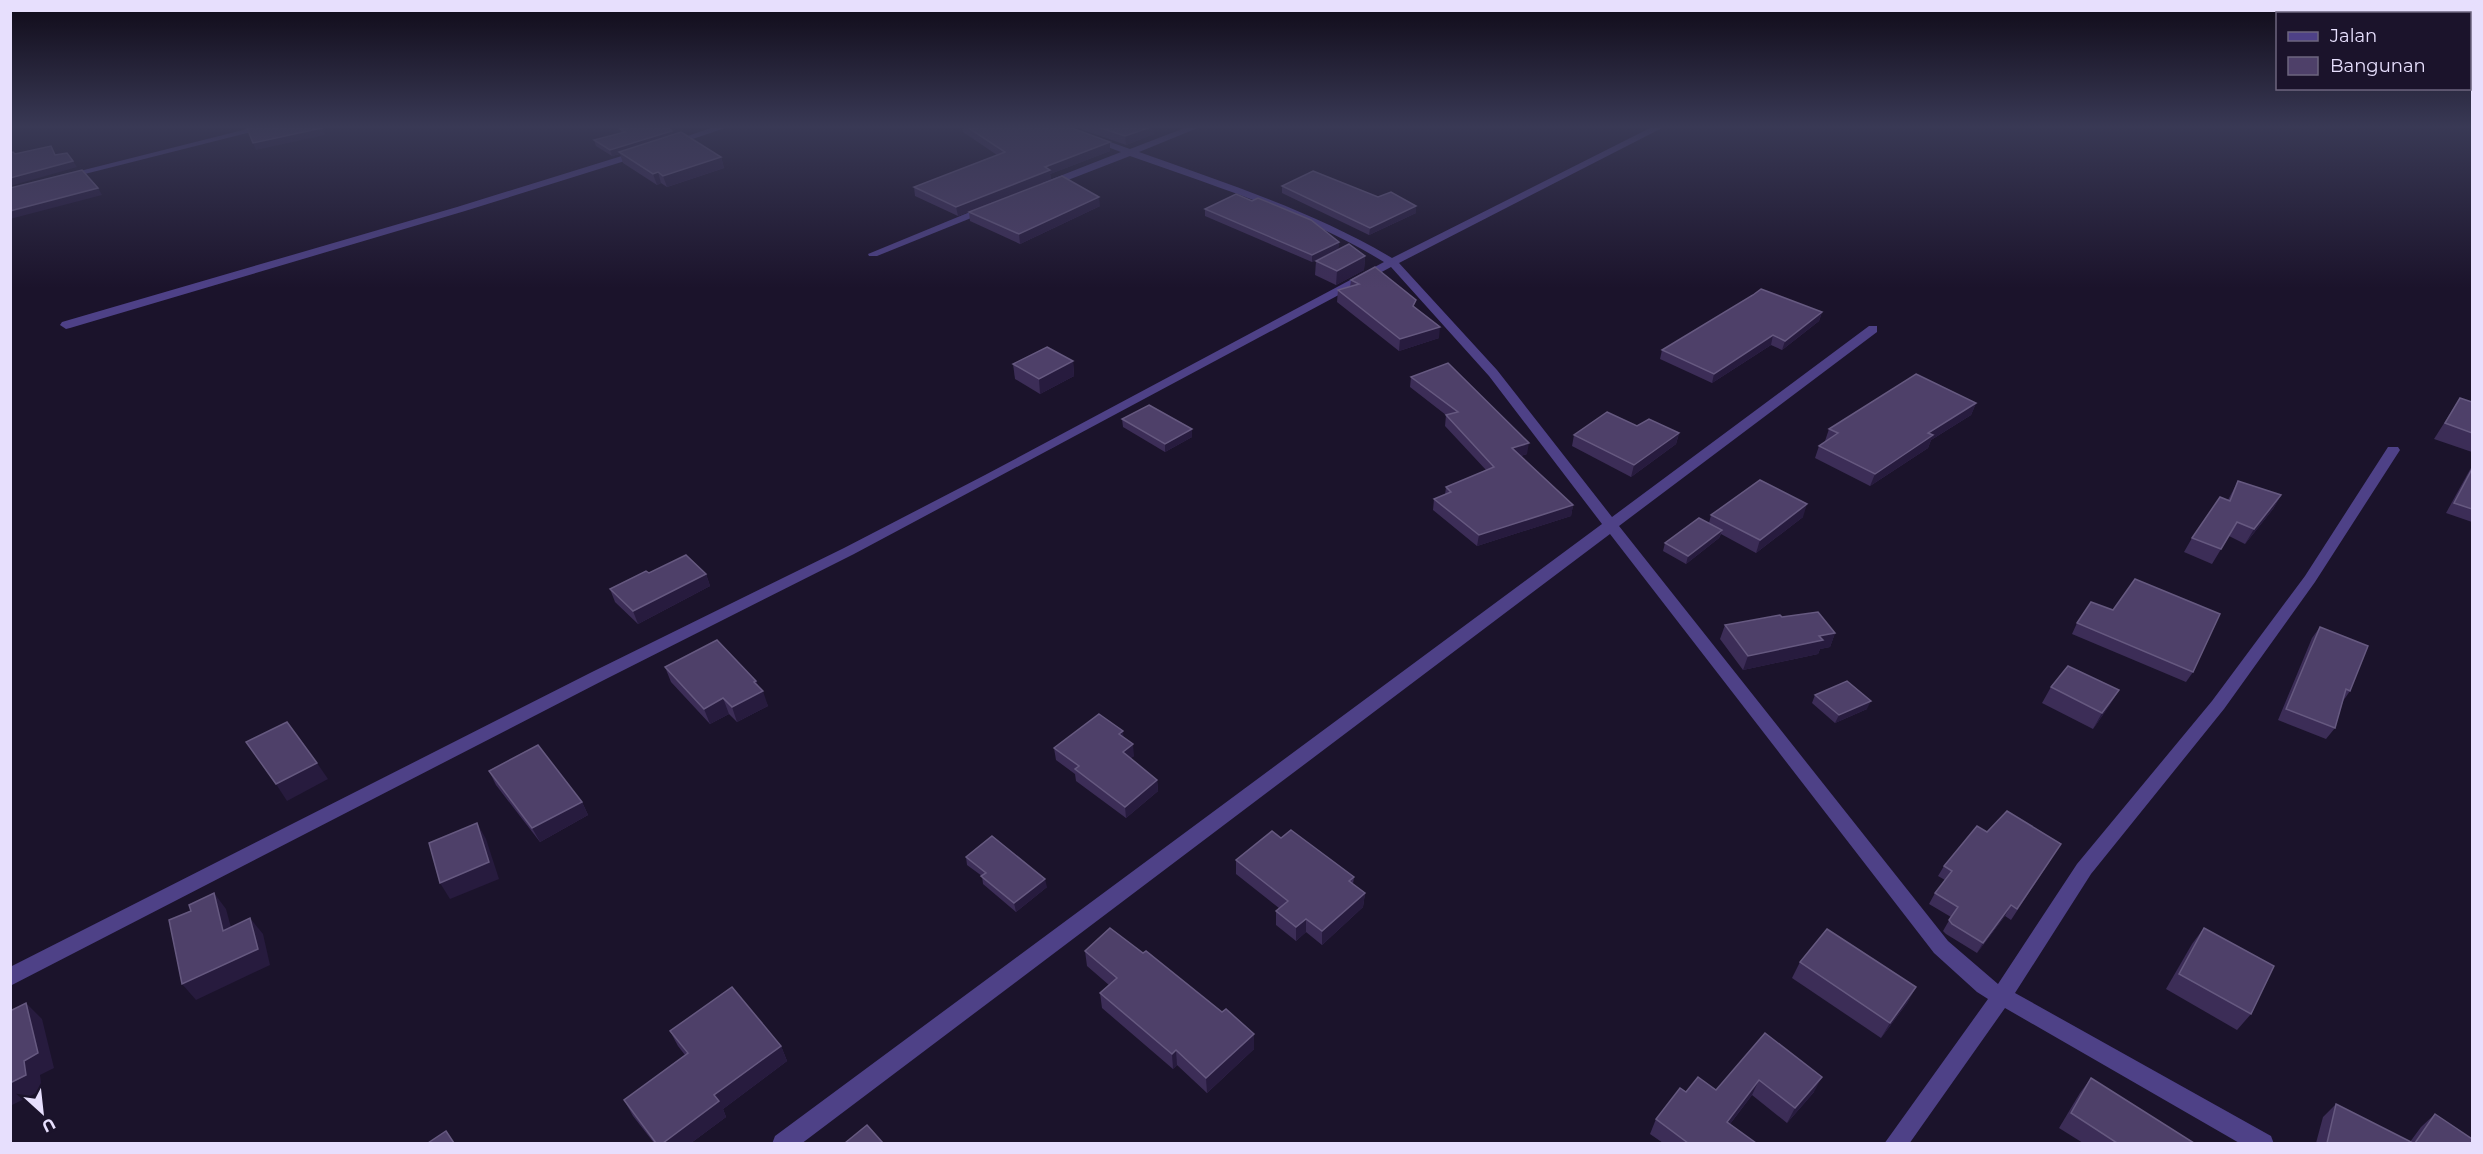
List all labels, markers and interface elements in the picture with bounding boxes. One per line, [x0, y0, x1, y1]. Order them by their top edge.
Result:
legend [2276, 12, 2471, 90]
text: Jalan [2329, 25, 2377, 47]
text: Bangunan [2330, 55, 2426, 77]
north arrow [12, 1082, 72, 1142]
text: U [39, 1114, 59, 1136]

